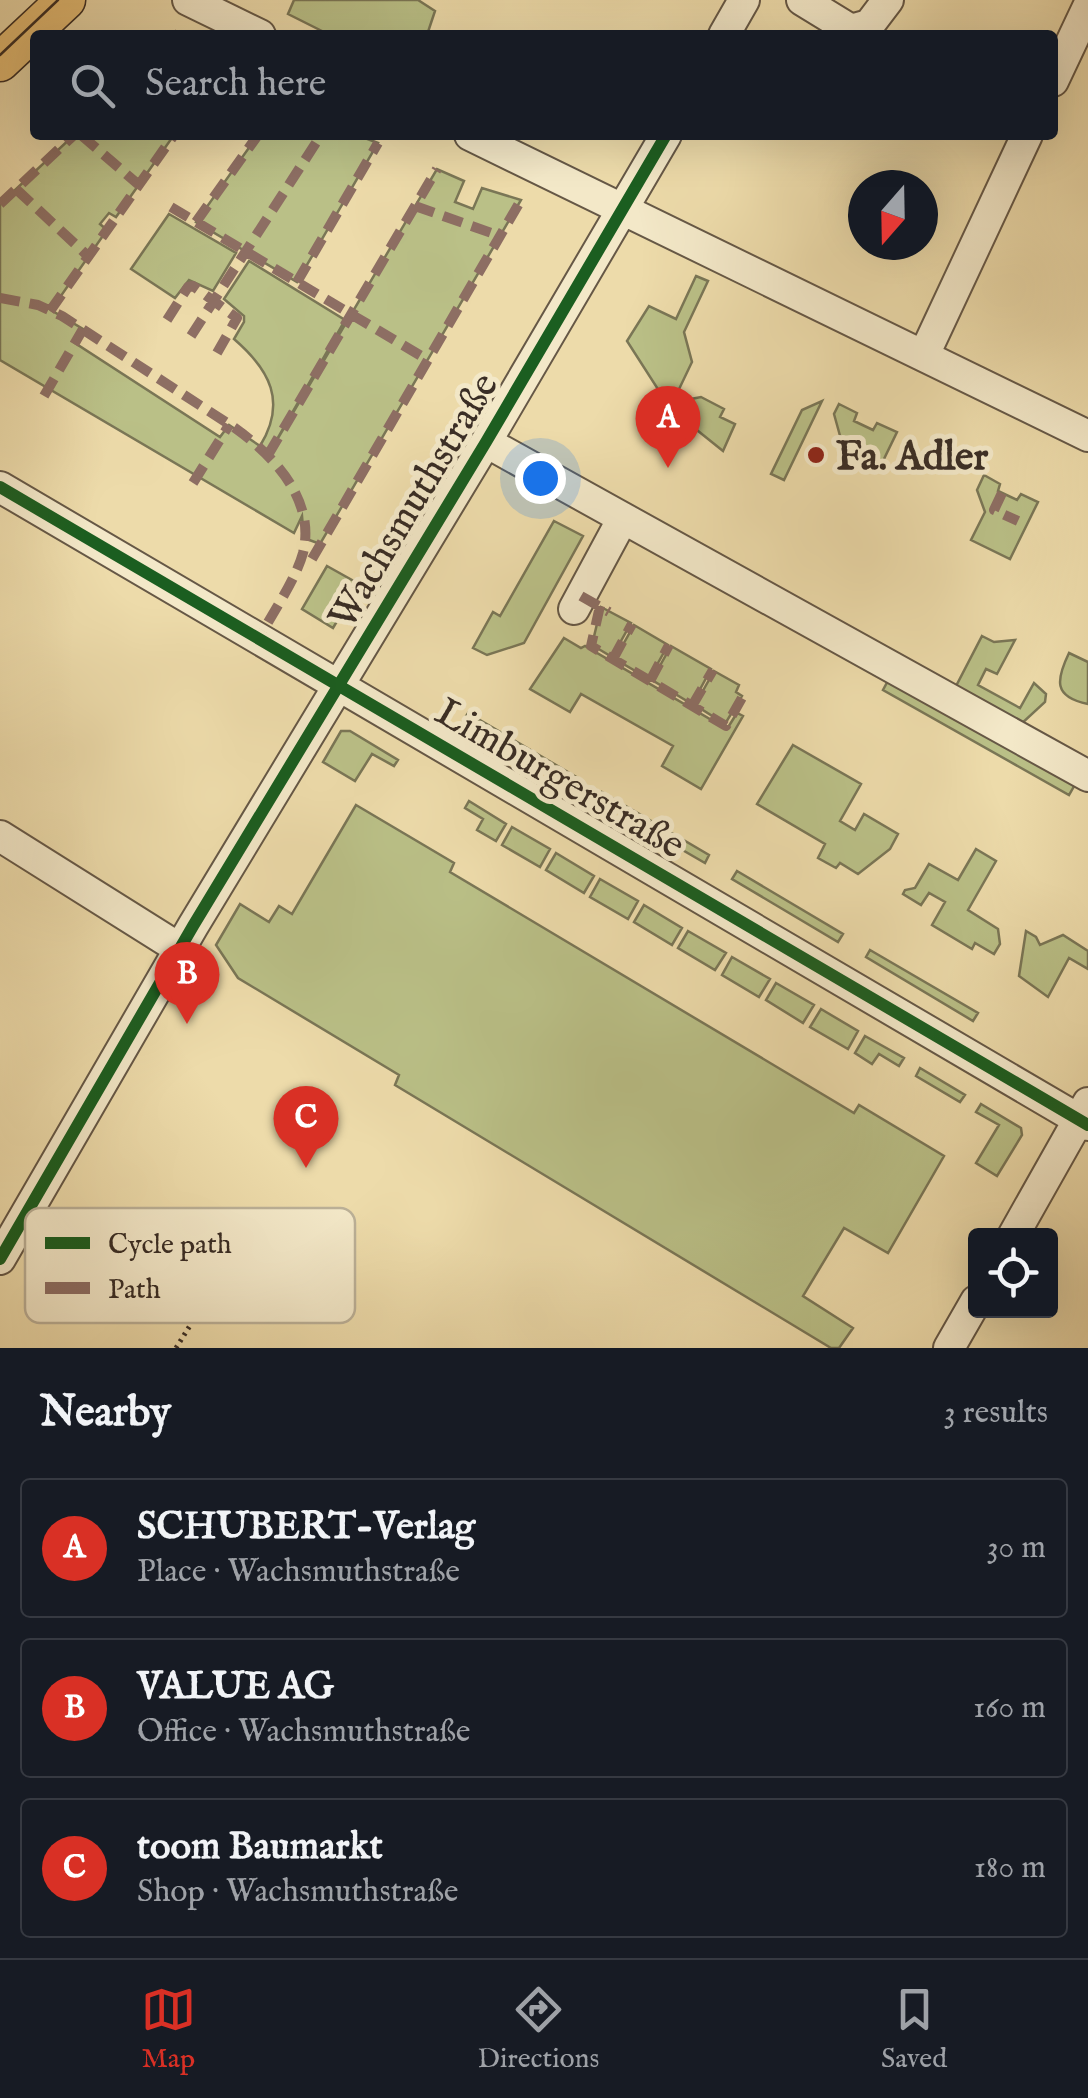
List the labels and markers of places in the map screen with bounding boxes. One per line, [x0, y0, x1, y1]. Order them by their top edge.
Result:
pin: A [636, 386, 700, 468]
place label: Fa. Adler [836, 433, 988, 484]
marker: Fa. Adler [805, 444, 827, 466]
pin: B [154, 942, 220, 1024]
pin: C [274, 1086, 338, 1168]

